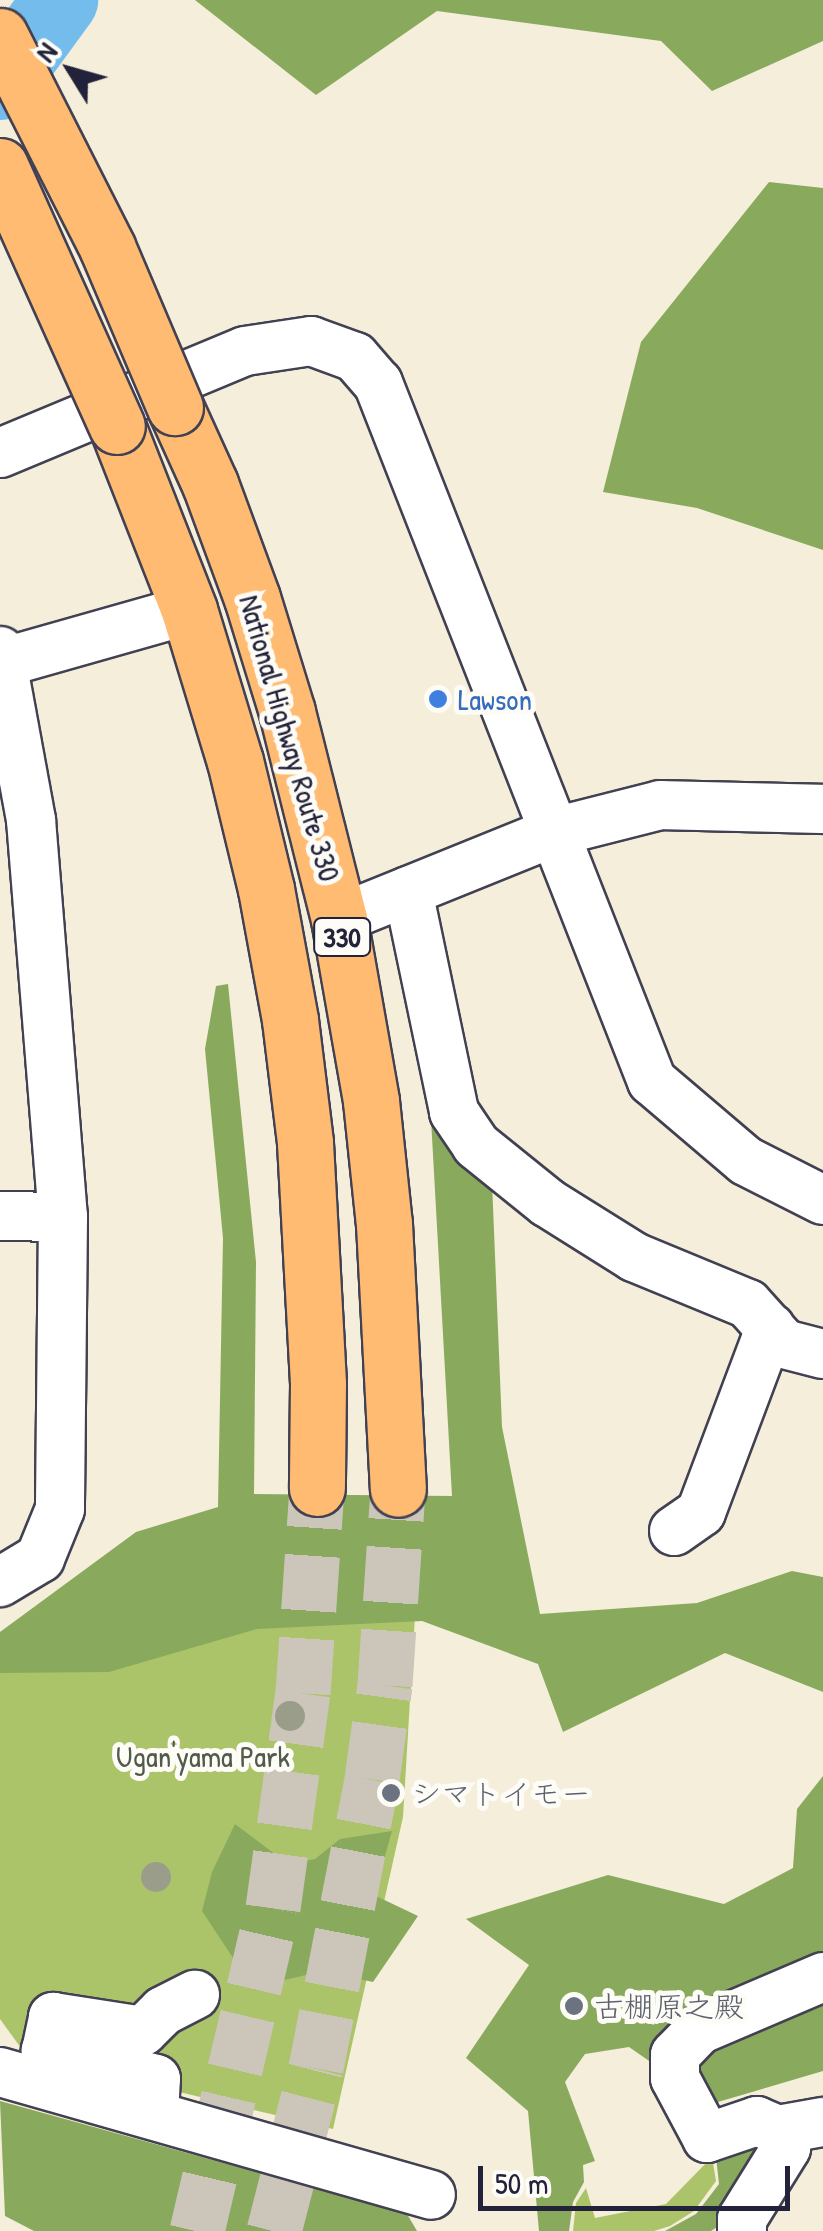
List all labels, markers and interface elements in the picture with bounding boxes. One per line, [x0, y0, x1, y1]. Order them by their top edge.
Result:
north arrow [20, 20, 120, 120]
text: N [26, 35, 66, 69]
street label: National Highway Route 330 [232, 591, 348, 885]
place label: Lawson [458, 681, 532, 717]
marker: Lawson [427, 688, 449, 710]
road number: 330 [312, 914, 372, 960]
park label: Ugan'yama Park [116, 1738, 290, 1774]
place label: シマトイモー [411, 1775, 591, 1811]
marker: シマトイモー [380, 1782, 402, 1804]
place label: 古棚原之殿 [594, 1988, 744, 2024]
marker: 古棚原之殿 [563, 1995, 585, 2017]
scale bar [483, 2146, 796, 2208]
text: 50 m [495, 2163, 548, 2203]

